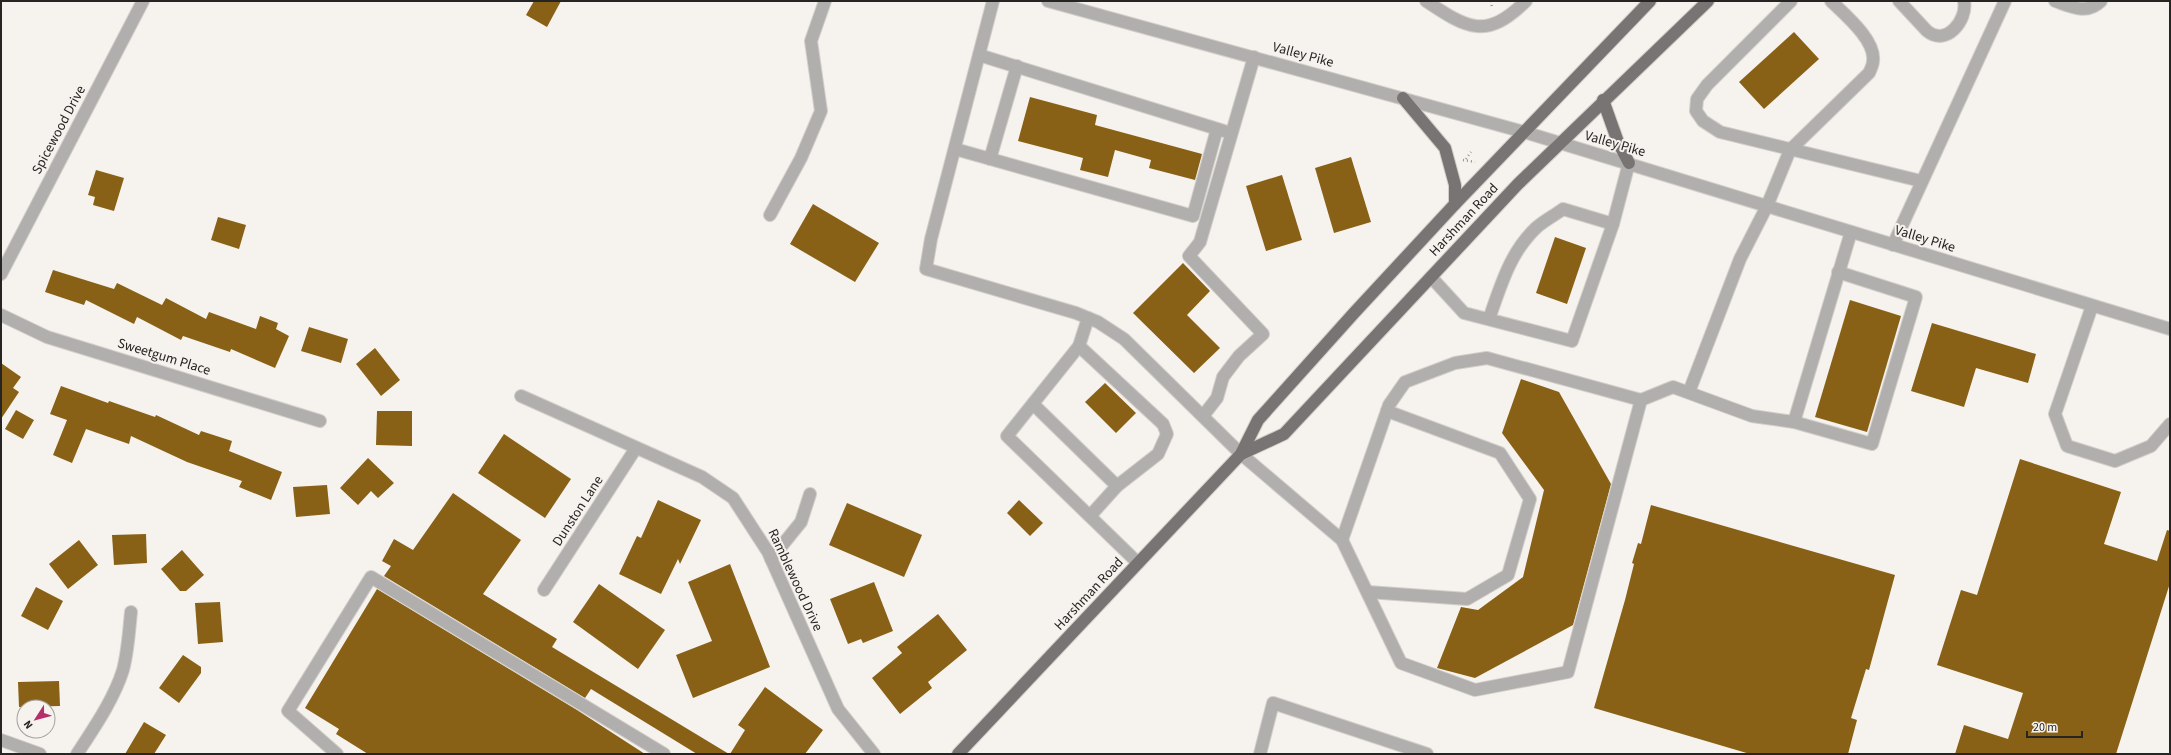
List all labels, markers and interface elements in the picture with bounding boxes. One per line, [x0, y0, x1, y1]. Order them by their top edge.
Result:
street label: Valley Pike [1270, 37, 1336, 73]
street label: Spicewood Drive [27, 82, 91, 178]
street label: Valley Pike [1582, 126, 1648, 162]
street label: Harshman Road [1425, 179, 1503, 261]
street label: Valley Pike [1892, 220, 1958, 258]
street label: Sweetgum Place [115, 333, 213, 381]
street label: Dunston Lane [548, 472, 608, 550]
street label: Ramblewood Drive [762, 525, 828, 635]
street label: Harshman Road [1050, 553, 1128, 635]
north arrow [16, 699, 56, 739]
scale bar [2027, 713, 2082, 739]
text: N [20, 717, 37, 732]
text: 20 m [2033, 719, 2057, 736]

